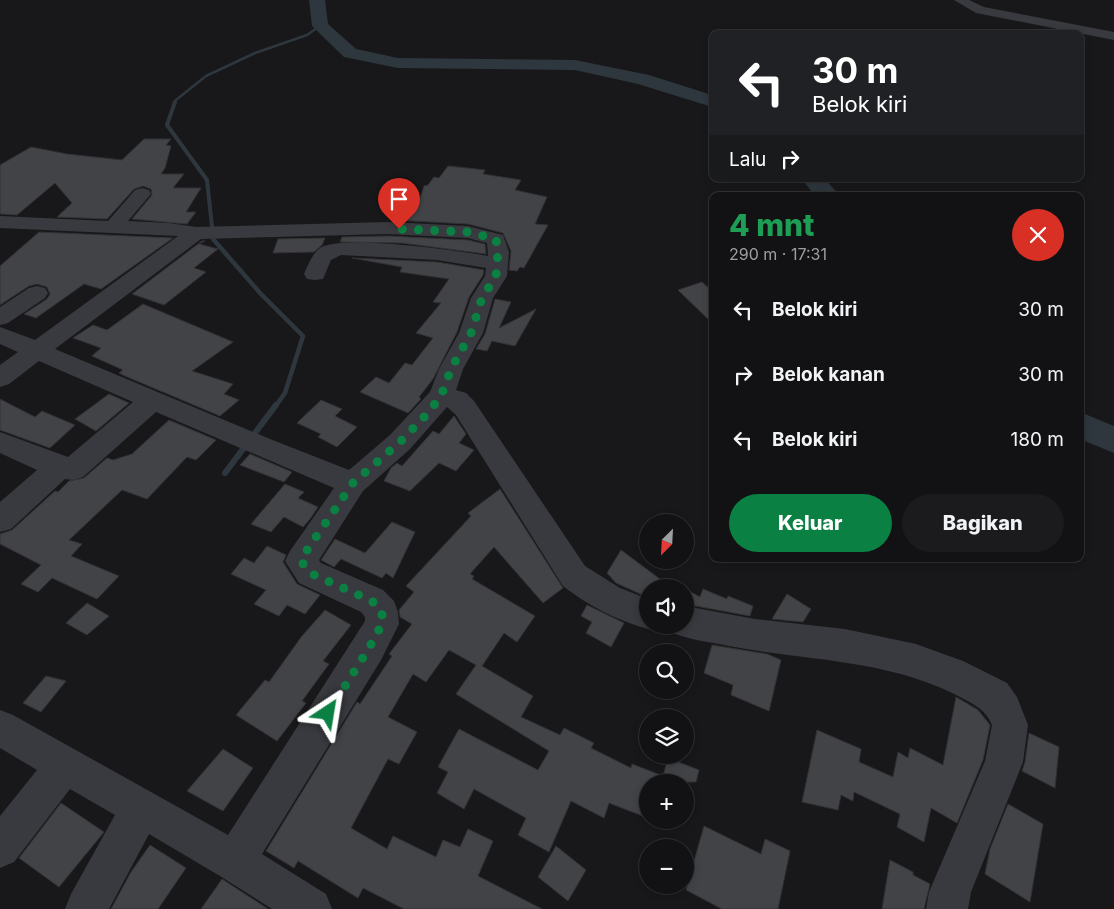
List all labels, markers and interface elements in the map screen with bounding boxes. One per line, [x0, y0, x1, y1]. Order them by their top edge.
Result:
text: 30 m [812, 49, 898, 91]
icon: left [729, 50, 794, 115]
text: Belok kiri [812, 91, 907, 117]
icon: right [776, 145, 804, 173]
text: Lalu [729, 148, 766, 171]
pin [378, 178, 420, 229]
icon: arrive [385, 185, 413, 213]
text: 4 mnt [729, 207, 815, 243]
button: close [1012, 209, 1064, 261]
text: 290 m · 17:31 [729, 244, 827, 264]
icon: left [729, 296, 757, 324]
text: Belok kiri [772, 298, 857, 321]
text: 30 m [1018, 298, 1064, 321]
icon: right [729, 361, 757, 389]
text: Belok kanan [772, 363, 885, 386]
text: 30 m [1018, 363, 1064, 386]
icon: left [729, 426, 757, 454]
text: Belok kiri [772, 428, 857, 451]
text: 180 m [1011, 428, 1064, 451]
button: Keluar [729, 494, 892, 552]
button: Bagikan [902, 494, 1064, 552]
north arrow [639, 514, 694, 569]
map controls [639, 514, 694, 894]
button: sound [639, 579, 694, 634]
button: search [639, 644, 694, 699]
position arrow [301, 686, 353, 738]
button: layers [639, 709, 694, 764]
button: + [639, 774, 694, 829]
button: − [639, 839, 694, 894]

